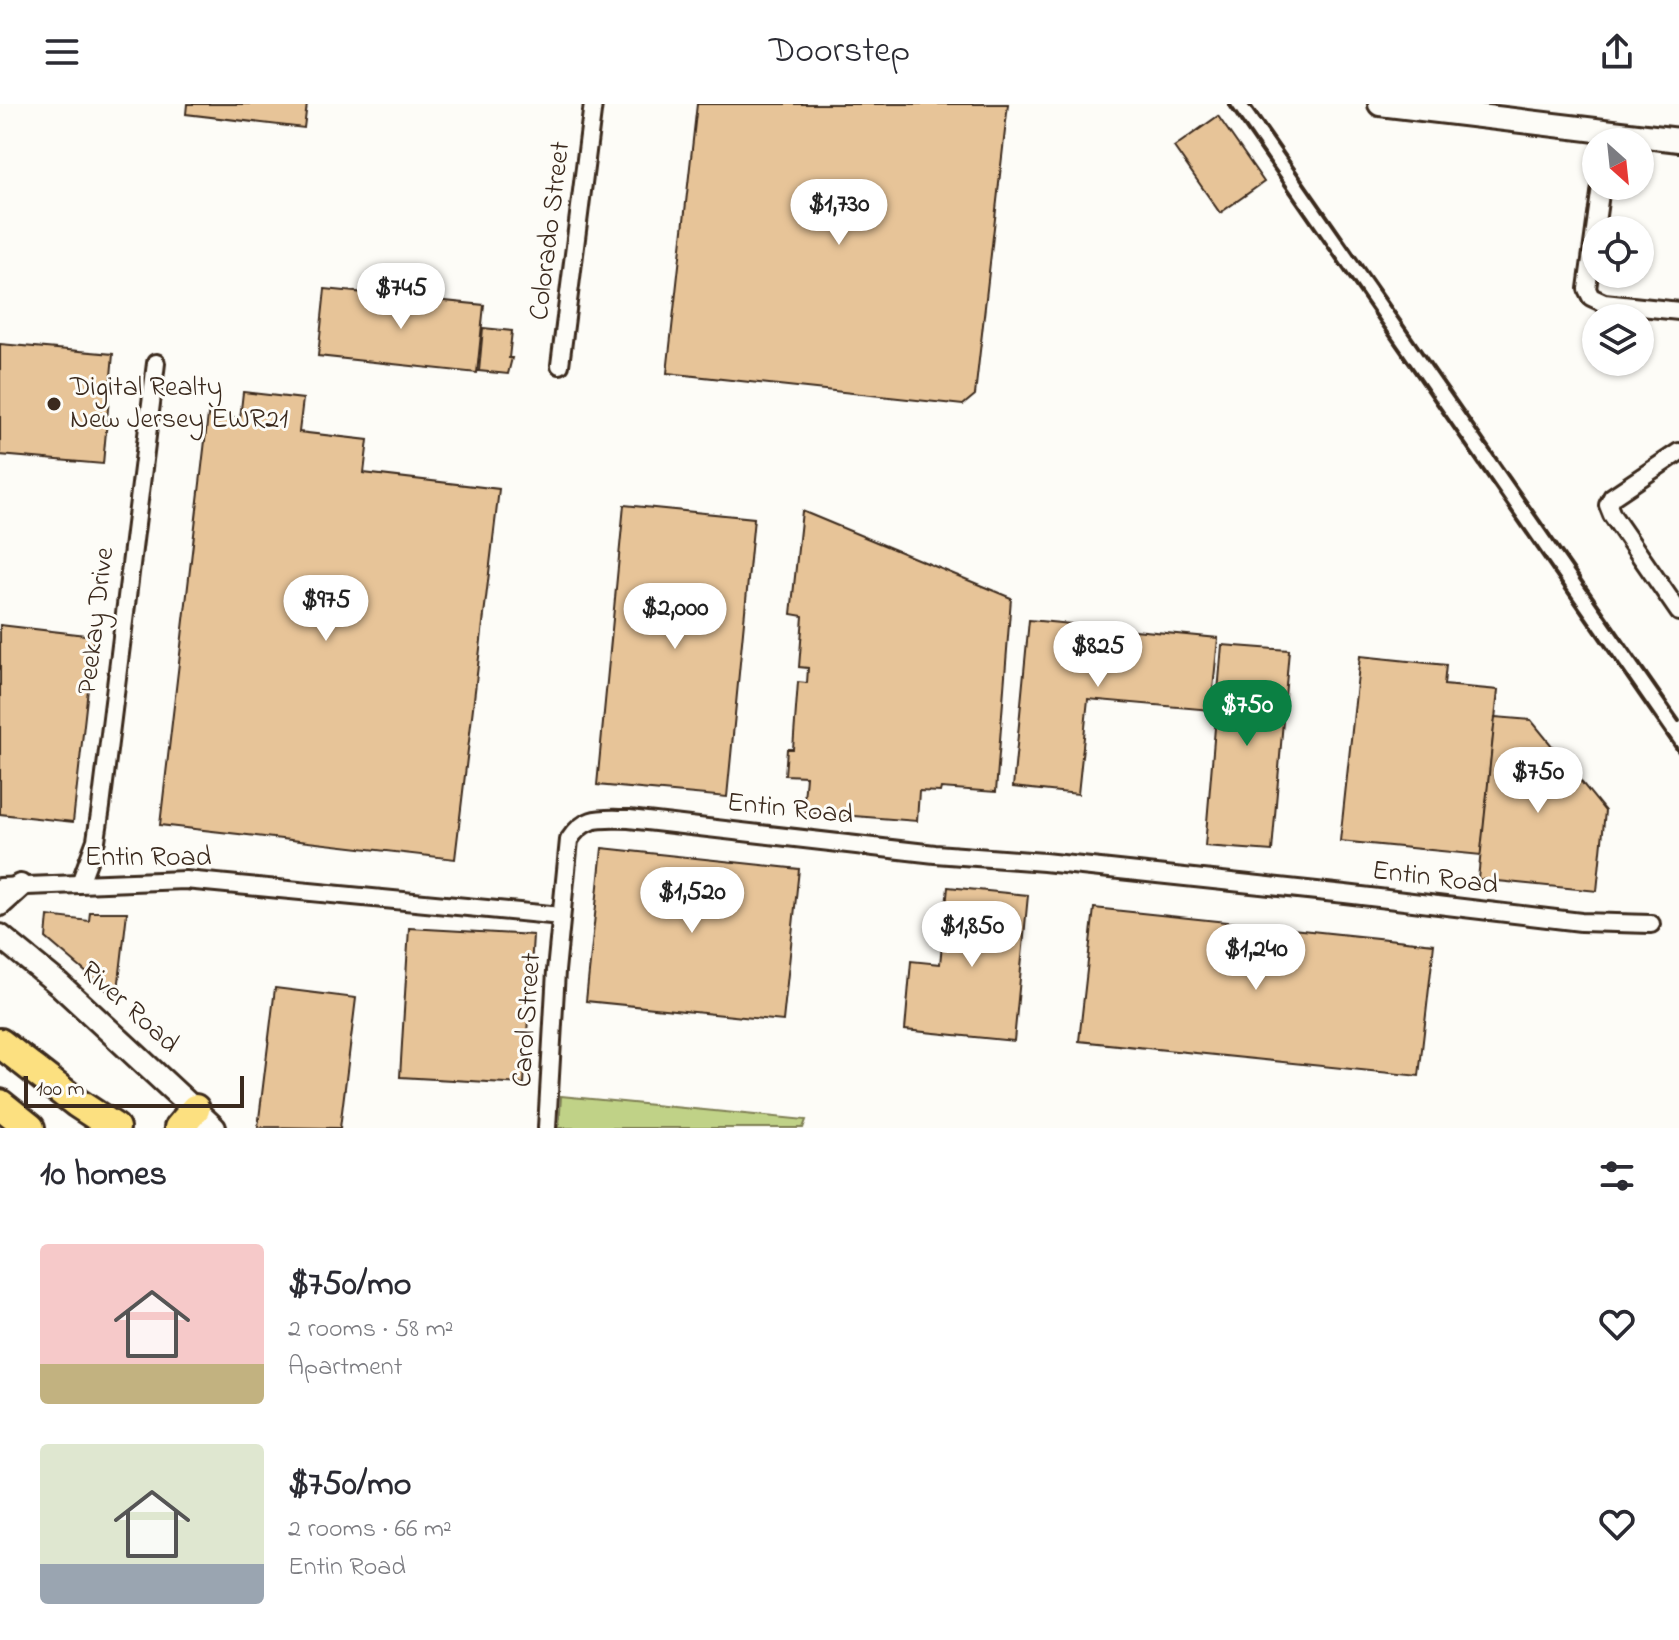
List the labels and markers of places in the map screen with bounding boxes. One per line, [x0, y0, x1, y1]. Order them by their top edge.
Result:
pin: $1,730 [774, 179, 904, 247]
pin: $745 [354, 263, 448, 331]
place label: Digital Realty New Jersey EWR21 [69, 368, 288, 441]
marker: Digital Realty New Jersey EWR21 [45, 395, 63, 413]
pin: $975 [279, 575, 373, 643]
pin: $2,000 [610, 583, 740, 651]
pin: $825 [1051, 621, 1145, 689]
pin: $750 [1200, 680, 1294, 748]
pin: $750 [1491, 747, 1585, 815]
pin: $1,520 [627, 867, 757, 935]
pin: $1,850 [907, 901, 1037, 969]
pin: $1,240 [1191, 924, 1321, 992]

